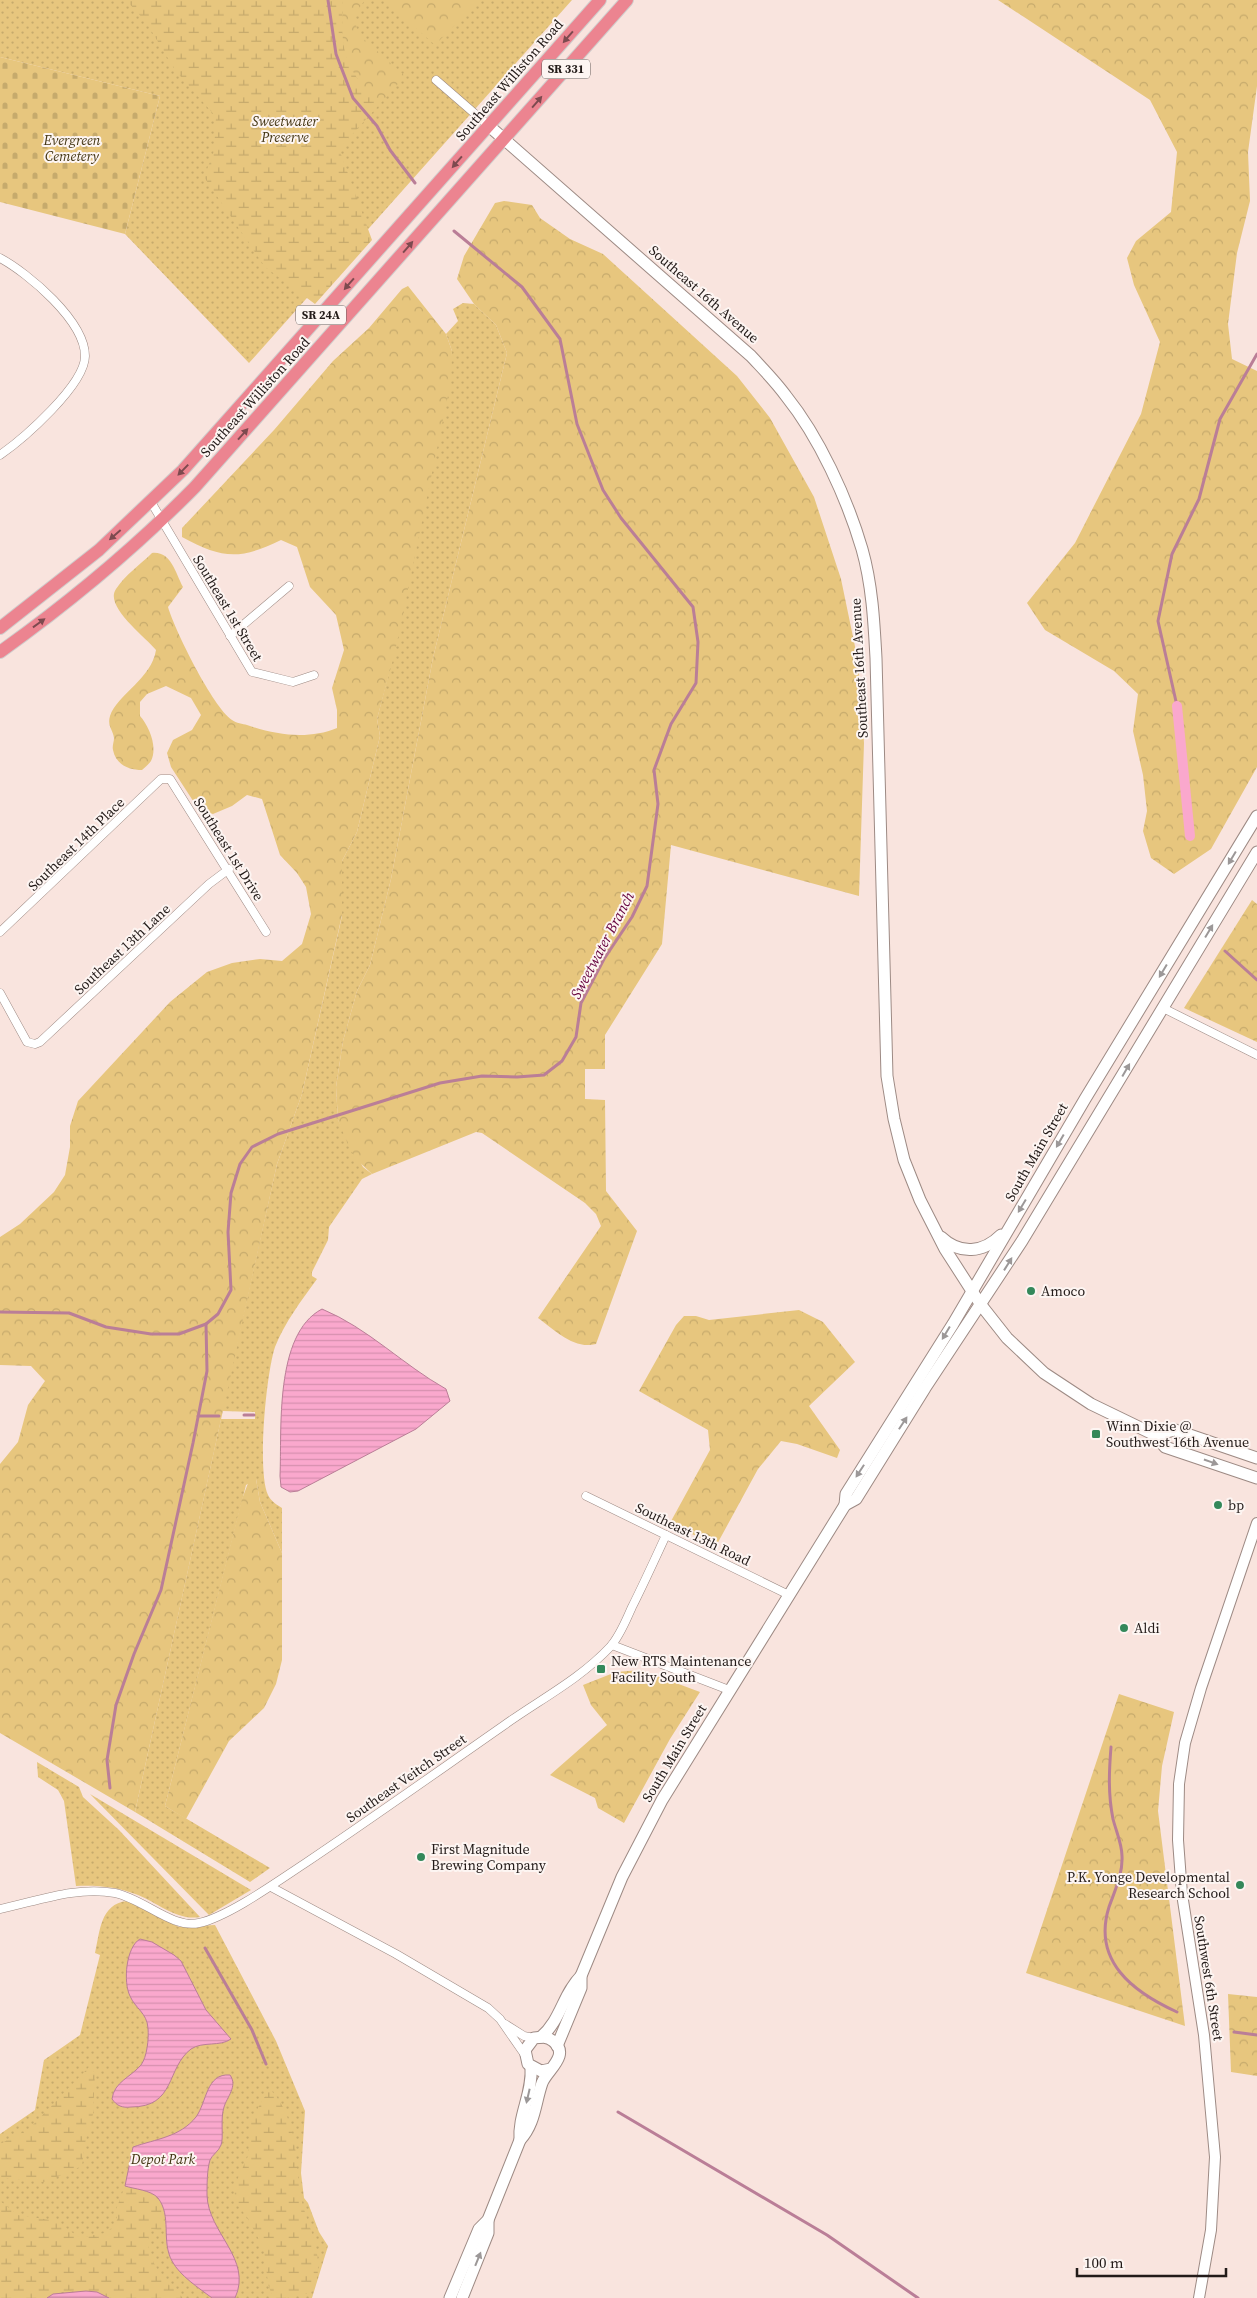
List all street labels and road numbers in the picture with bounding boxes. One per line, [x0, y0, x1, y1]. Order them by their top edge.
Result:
street label: Southeast Williston Road [451, 15, 567, 145]
road number: SR 331 [542, 60, 590, 78]
street label: Southeast 16th Avenue [645, 241, 763, 347]
road number: SR 24A [296, 306, 346, 324]
street label: Southeast Williston Road [196, 333, 314, 461]
street label: Southeast 1st Street [188, 551, 268, 665]
street label: Southeast 16th Avenue [845, 598, 873, 738]
street label: Southeast 14th Place [23, 793, 129, 895]
street label: Southeast 1st Drive [189, 793, 269, 905]
street label: Southeast 13th Lane [69, 899, 175, 999]
street label: South Main Street [1000, 1099, 1073, 1205]
street label: Southeast 13th Road [632, 1497, 754, 1571]
street label: South Main Street [637, 1700, 711, 1806]
street label: Southeast Veitch Street [342, 1729, 470, 1827]
street label: Southwest 6th Street [1189, 1914, 1229, 2042]

